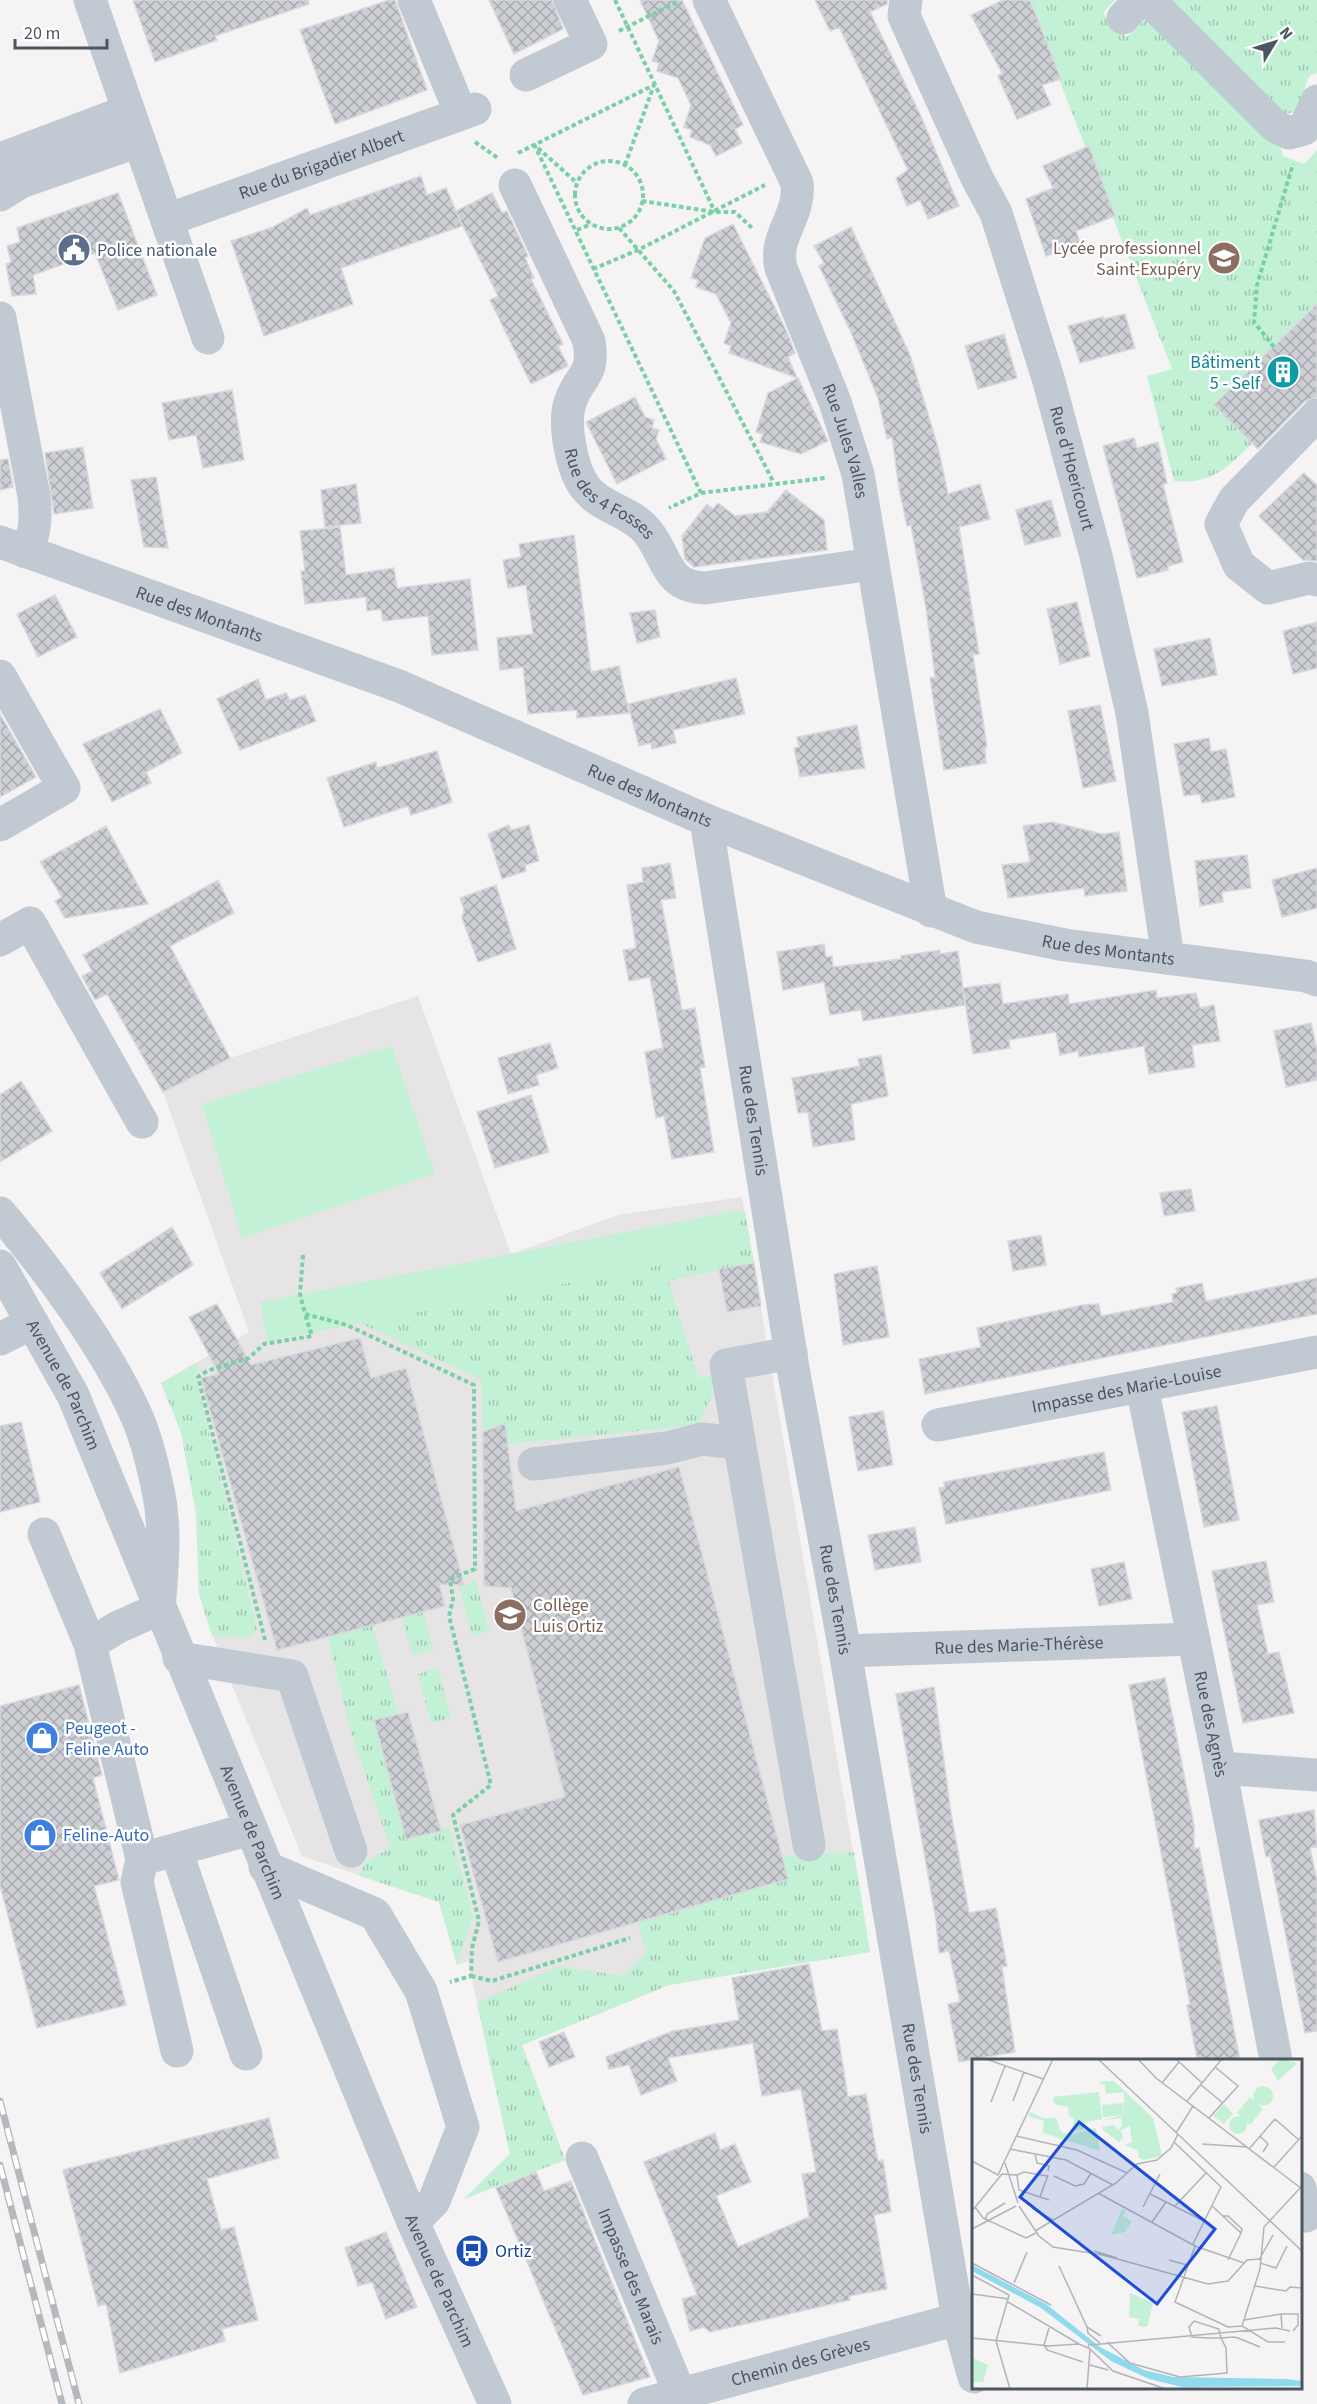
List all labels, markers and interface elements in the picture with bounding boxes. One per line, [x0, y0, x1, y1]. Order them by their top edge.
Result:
scale bar [15, 12, 106, 50]
north arrow [1245, 12, 1305, 72]
text: 20 m [24, 21, 60, 46]
text: N [1274, 22, 1298, 44]
street label: Rue du Brigadier Albert [235, 124, 408, 206]
public building icon: Police nationale [56, 232, 92, 268]
place label: Lycée professionnel Saint-Exupéry [1053, 236, 1202, 282]
place label: Police nationale [97, 238, 217, 263]
school or university icon: Lycée professionnel Saint-Exupéry [1206, 240, 1242, 276]
place label: Bâtiment 5 - Self [1190, 350, 1261, 396]
building icon: Bâtiment 5 - Self [1265, 354, 1301, 390]
street label: Rue Jules Valles [816, 380, 874, 500]
street label: Rue d'Hoericourt [1043, 403, 1101, 533]
street label: Rue des 4 Fosses [558, 446, 661, 544]
street label: Rue des Montants [132, 580, 266, 649]
street label: Rue des Montants [584, 758, 716, 834]
street label: Rue des Montants [1040, 929, 1176, 972]
street label: Rue des Tennis [732, 1063, 774, 1177]
street label: Avenue de Parchim [20, 1315, 106, 1454]
street label: Impasse des Marie-Louise [1030, 1359, 1224, 1420]
street label: Rue des Tennis [813, 1542, 857, 1657]
place label: Collège Luis Ortiz [533, 1593, 604, 1639]
school or university icon: Collège Luis Ortiz [492, 1597, 528, 1633]
street label: Rue des Marie-Thérèse [934, 1630, 1104, 1661]
street label: Rue des Agnès [1187, 1669, 1233, 1779]
place label: Peugeot - Feline Auto [65, 1716, 149, 1762]
shop icon: Peugeot - Feline Auto [24, 1720, 60, 1756]
street label: Avenue de Parchim [213, 1761, 291, 1904]
shop icon: Feline-Auto [22, 1817, 58, 1853]
place label: Feline-Auto [63, 1823, 149, 1848]
street label: Rue des Tennis [895, 2021, 938, 2136]
inset map [972, 2059, 1302, 2389]
street label: Impasse des Marais [591, 2205, 670, 2348]
street label: Avenue de Parchim [398, 2211, 480, 2352]
bus stop icon: Ortiz [454, 2233, 490, 2269]
place label: Ortiz [495, 2239, 532, 2264]
street label: Chemin des Grèves [728, 2331, 873, 2393]

